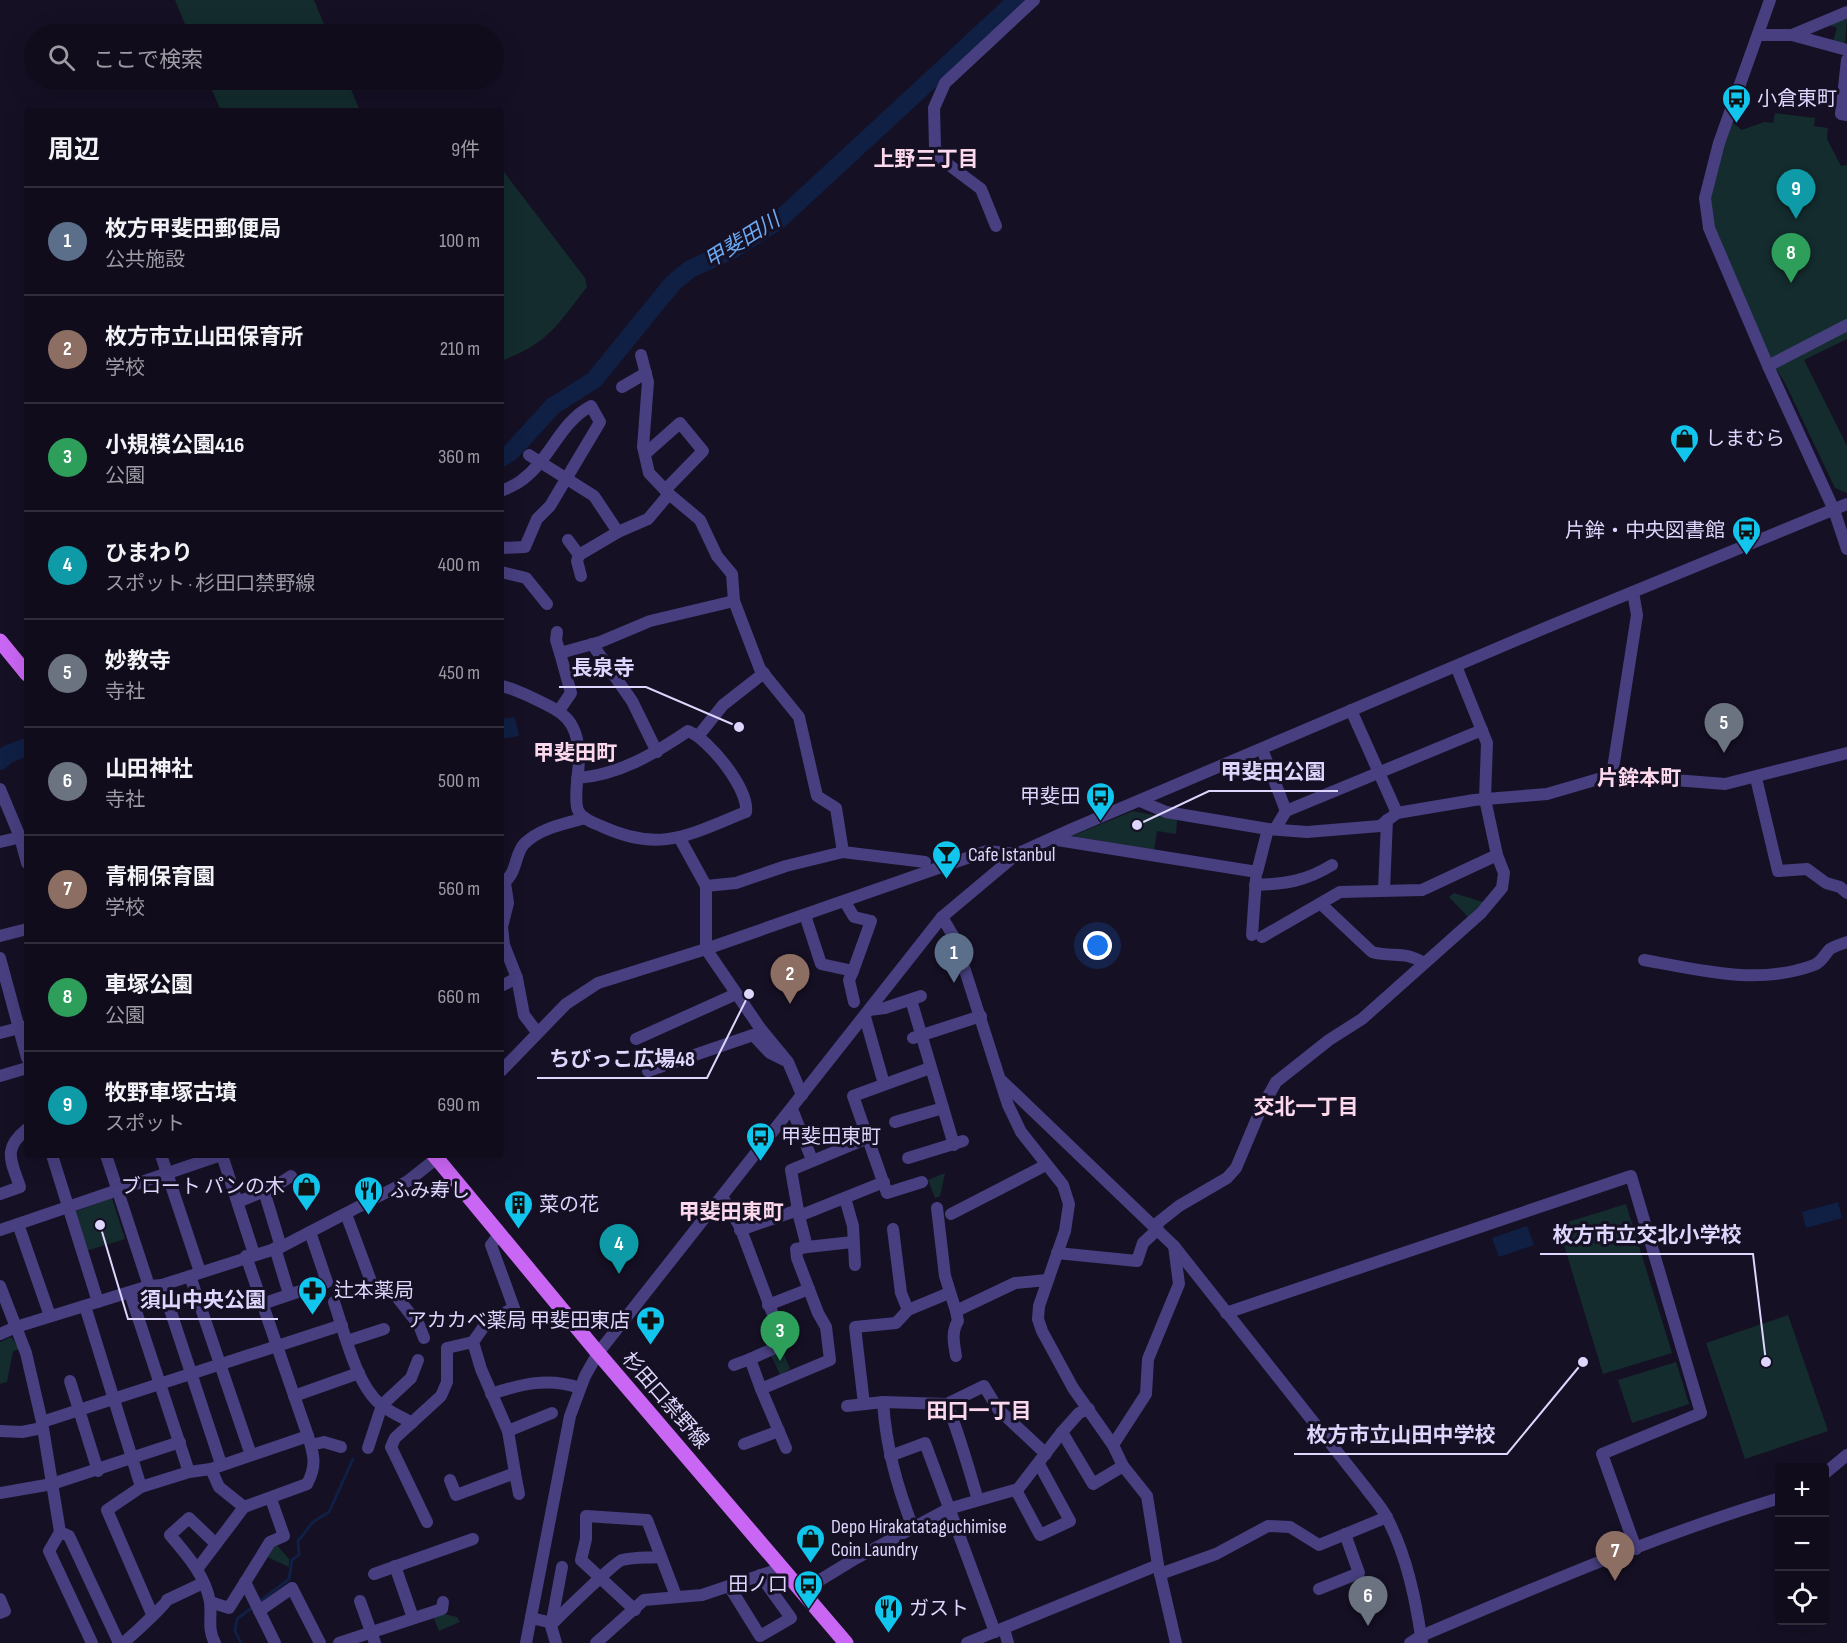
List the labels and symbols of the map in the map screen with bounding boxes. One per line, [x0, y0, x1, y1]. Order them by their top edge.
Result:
bus stop icon: 小倉東町 [1720, 82, 1752, 124]
place label: 小倉東町 [1757, 87, 1837, 111]
district label: 上野三丁目 [874, 147, 979, 172]
pin: 9 [1776, 170, 1816, 219]
water label: 甲斐田川 [700, 207, 786, 273]
pin: 8 [1772, 234, 1810, 283]
shop icon: しまむら [1668, 422, 1700, 464]
place label: しまむら [1705, 427, 1785, 451]
bus stop icon: 片鉾・中央図書館 [1730, 514, 1762, 556]
place label: 片鉾・中央図書館 [1565, 519, 1725, 543]
callout: 長泉寺 [559, 648, 646, 687]
text: 長泉寺 [572, 656, 635, 681]
pin: 5 [1704, 704, 1744, 753]
district label: 甲斐田町 [533, 741, 617, 766]
callout: 甲斐田公園 [1209, 752, 1338, 791]
text: 甲斐田公園 [1221, 760, 1326, 785]
district label: 片鉾本町 [1597, 766, 1681, 791]
bus stop icon: 甲斐田 [1085, 780, 1117, 822]
place label: 甲斐田 [1020, 785, 1080, 809]
bar icon: Cafe Istanbul [931, 838, 963, 880]
place label: Cafe Istanbul [968, 843, 1055, 867]
your location [1083, 931, 1112, 960]
pin: 1 [934, 934, 974, 983]
pin: 2 [770, 954, 810, 1004]
callout: ちびっこ広場48 [537, 1039, 707, 1078]
text: ちびっこ広場48 [549, 1047, 695, 1072]
district label: 交北一丁目 [1254, 1095, 1359, 1120]
bus stop icon: 甲斐田東町 [744, 1120, 776, 1162]
place label: 甲斐田東町 [781, 1125, 881, 1149]
shop icon: ブロート パンの木 [290, 1170, 322, 1212]
restaurant icon: ふみ寿し [353, 1174, 385, 1216]
place label: ブロート パンの木 [121, 1175, 285, 1199]
place label: ふみ寿し [390, 1179, 470, 1203]
building icon: 菜の花 [502, 1188, 534, 1230]
place label: 菜の花 [539, 1193, 599, 1217]
district label: 甲斐田東町 [679, 1200, 784, 1225]
callout: 枚方市立交北小学校 [1540, 1215, 1753, 1254]
text: 枚方市立交北小学校 [1553, 1223, 1742, 1248]
pin: 4 [600, 1224, 638, 1274]
pharmacy icon: 辻本薬局 [297, 1274, 329, 1316]
place label: 辻本薬局 [334, 1279, 414, 1303]
callout: 須山中央公園 [128, 1280, 278, 1319]
text: 須山中央公園 [140, 1288, 266, 1313]
pharmacy icon: アカカベ薬局 甲斐田東店 [635, 1304, 667, 1346]
place label: アカカベ薬局 甲斐田東店 [407, 1309, 630, 1333]
pin: 3 [760, 1312, 800, 1361]
street label: 杉田口禁野線 [617, 1348, 714, 1454]
district label: 田口一丁目 [927, 1399, 1032, 1424]
callout: 枚方市立山田中学校 [1294, 1415, 1507, 1454]
text: 枚方市立山田中学校 [1307, 1423, 1496, 1448]
place label: Depo Hirakatataguchimise Coin Laundry [831, 1515, 1007, 1562]
shop icon: Depo Hirakatataguchimise Coin Laundry [794, 1522, 826, 1564]
pin: 7 [1596, 1532, 1634, 1581]
bus stop icon: 田ノ口 [793, 1568, 825, 1610]
place label: 田ノ口 [728, 1573, 788, 1597]
pin: 6 [1348, 1576, 1388, 1626]
restaurant icon: ガスト [872, 1592, 904, 1634]
place label: ガスト [909, 1597, 969, 1621]

